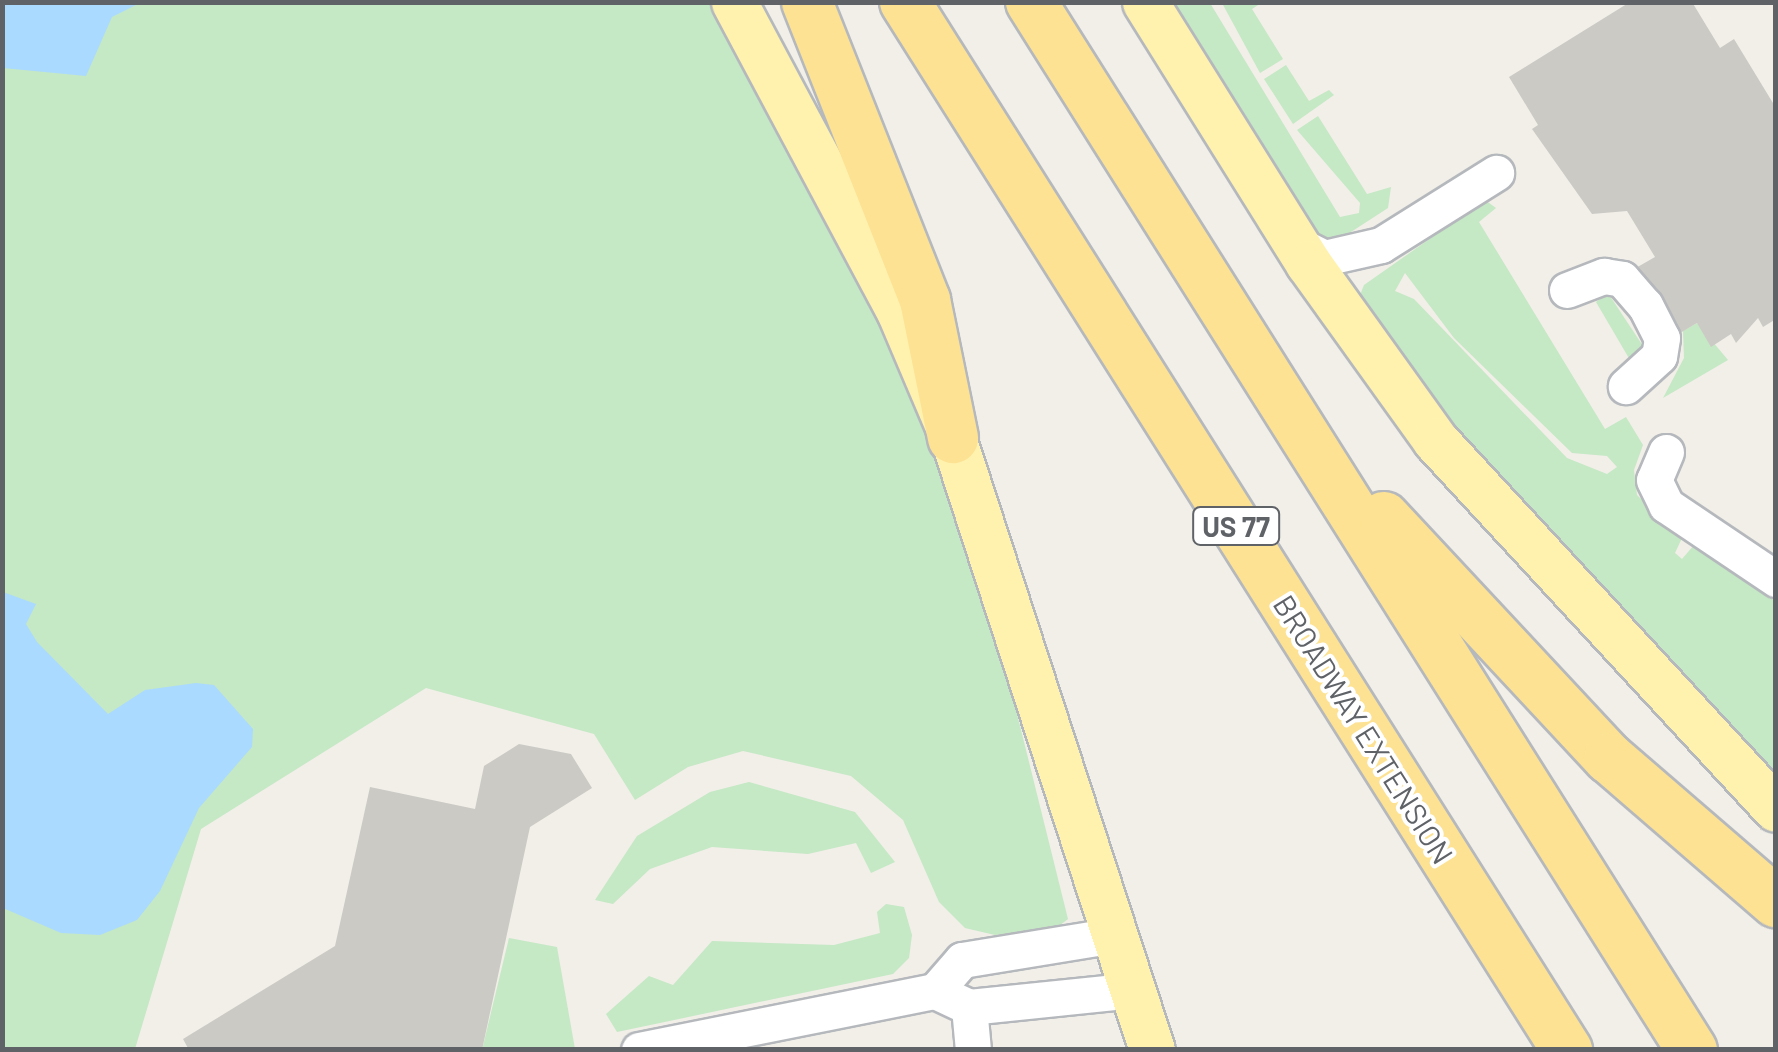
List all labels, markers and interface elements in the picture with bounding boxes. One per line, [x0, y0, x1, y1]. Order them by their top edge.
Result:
road number: US 77 [1191, 503, 1281, 549]
street label: BROADWAY EXTENSION [1267, 588, 1461, 870]

